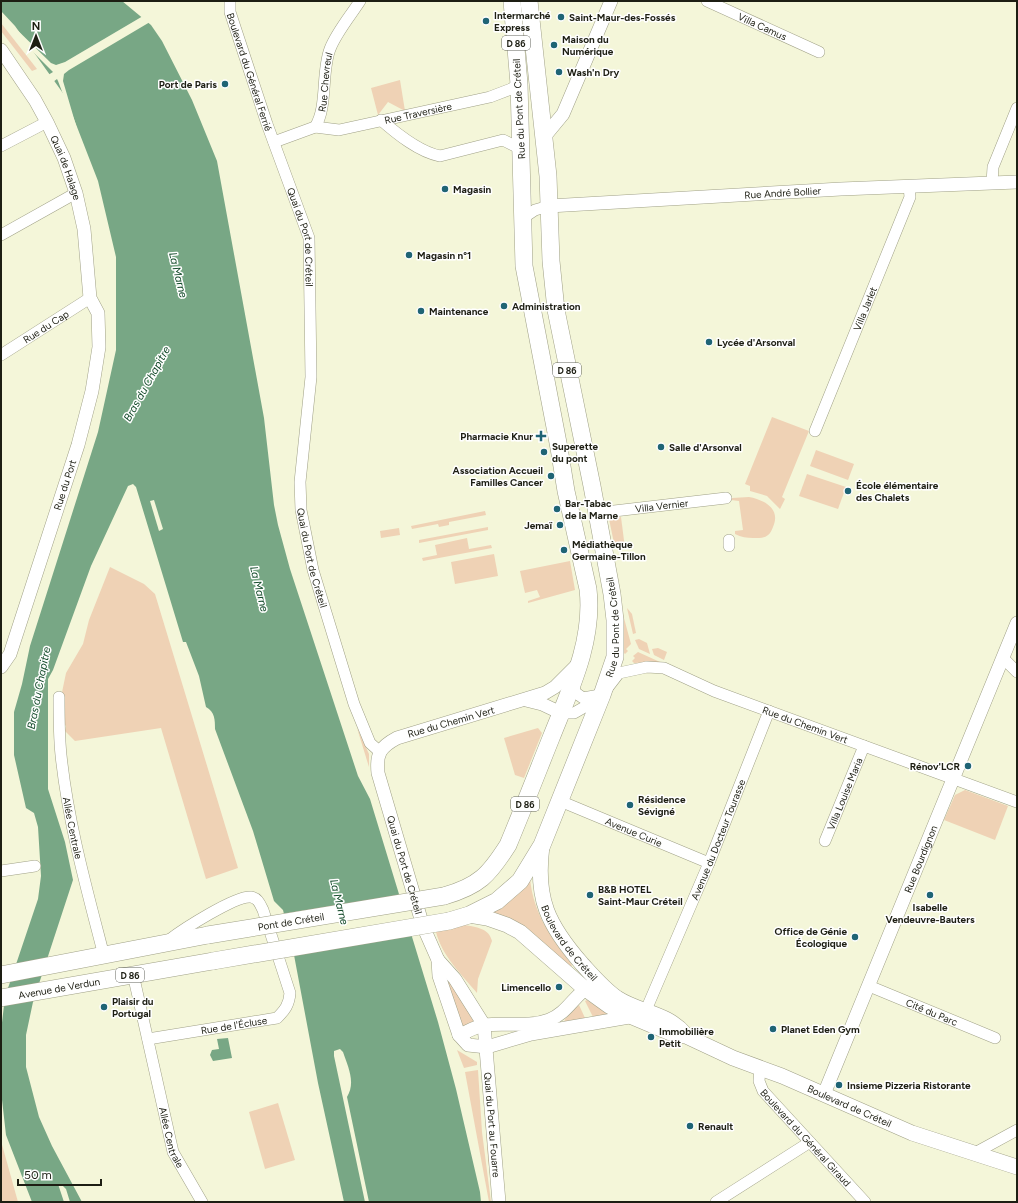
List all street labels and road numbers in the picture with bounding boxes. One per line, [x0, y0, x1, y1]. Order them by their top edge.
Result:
street label: Villa Camus [736, 10, 789, 43]
street label: Boulevard du Général Ferrié [224, 11, 276, 133]
road number: D 86 [502, 36, 530, 50]
street label: Rue Chevreul [315, 51, 335, 113]
street label: Rue du Pont de Créteil [510, 58, 528, 160]
street label: Rue Traversière [383, 99, 453, 126]
street label: Quai de Halage [48, 133, 84, 202]
street label: Rue André Bollier [744, 184, 822, 201]
street label: Quai du Port de Créteil [284, 186, 316, 287]
street label: Villa Jarlet [850, 285, 879, 333]
street label: Rue du Cap [20, 307, 71, 346]
road number: D 86 [553, 363, 581, 377]
street label: Rue du Port [51, 458, 79, 512]
street label: Villa Vernier [634, 496, 689, 515]
street label: Quai du Port de Créteil [294, 507, 331, 609]
street label: Rue du Pont de Créteil [602, 576, 622, 679]
street label: Rue du Chemin Vert [406, 703, 496, 741]
street label: Rue du Chemin Vert [761, 703, 850, 746]
street label: Villa Louise Maria [824, 756, 865, 832]
street label: Avenue du Docteur Tourasse [688, 777, 748, 902]
street label: Allée Centrale [60, 796, 86, 861]
road number: D 86 [511, 797, 539, 811]
street label: Quai du Port de Créteil [384, 814, 426, 916]
street label: Avenue Curie [603, 814, 665, 850]
street label: Rue Bourdignon [901, 823, 940, 895]
street label: Boulevard de Créteil [539, 903, 601, 984]
street label: Pont de Créteil [257, 909, 325, 933]
road number: D 86 [116, 968, 144, 982]
street label: Avenue de Verdun [17, 974, 101, 1001]
street label: Cité du Parc [904, 995, 960, 1029]
street label: Rue de l'Écluse [200, 1013, 269, 1037]
street label: Quai du Port au Fouarre [482, 1072, 503, 1179]
street label: Boulevard de Créteil [805, 1081, 894, 1130]
street label: Boulevard du Général Giraud [758, 1086, 854, 1189]
street label: Allée Centrale [157, 1106, 187, 1170]

